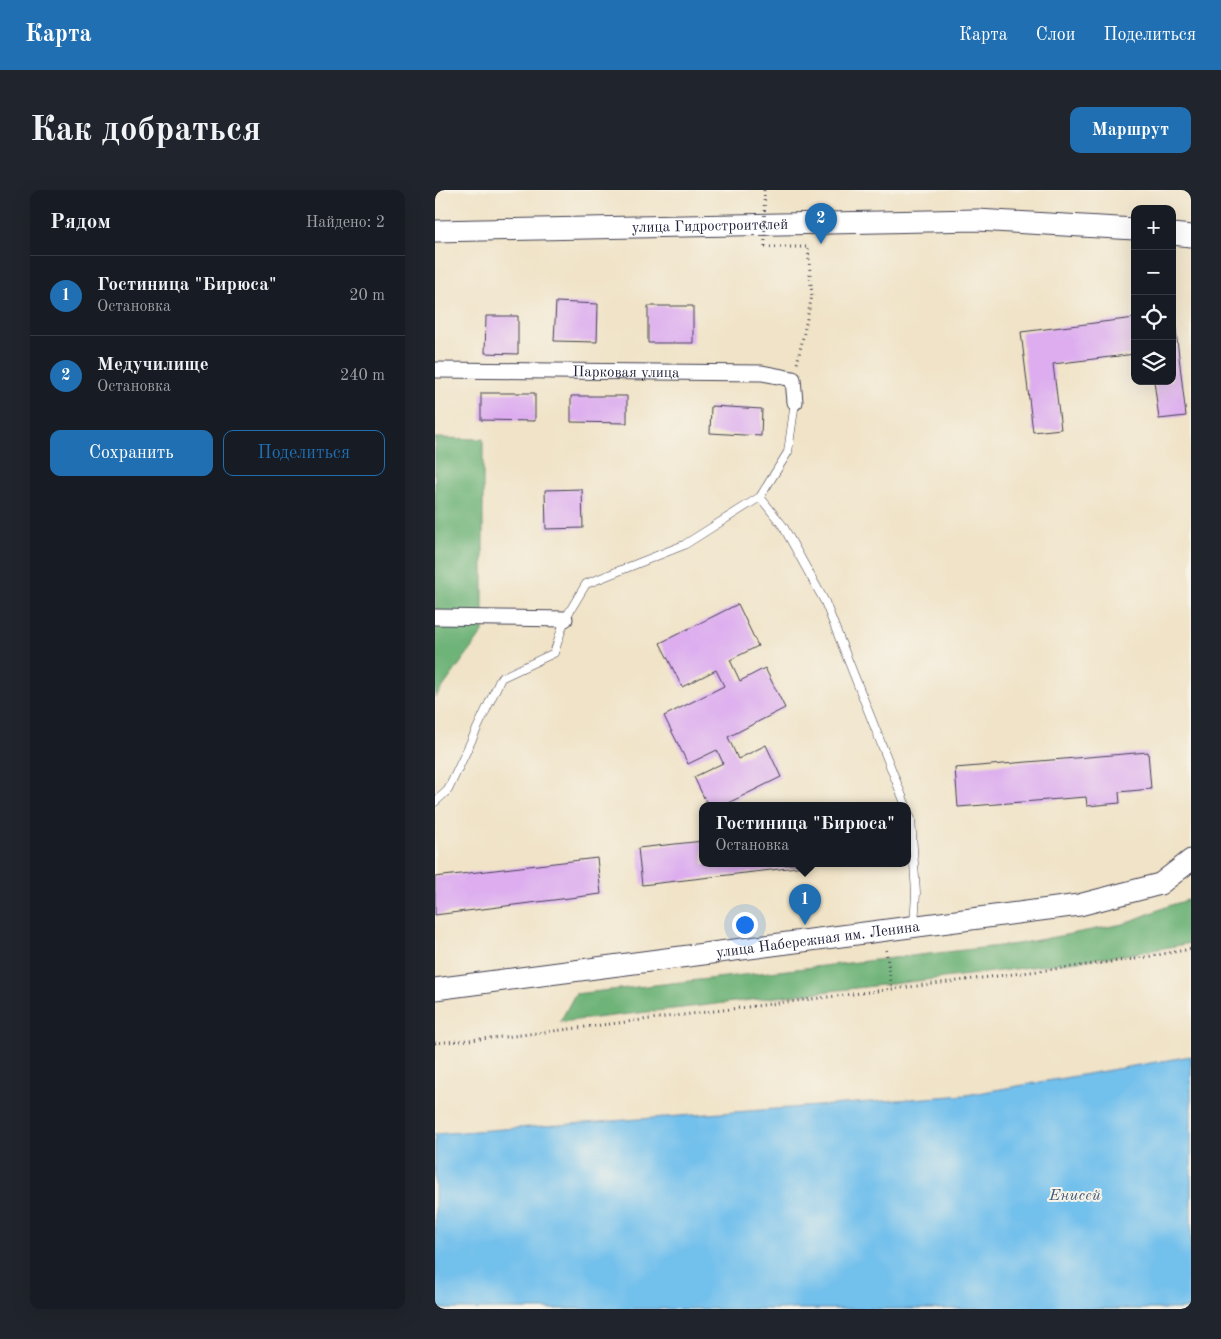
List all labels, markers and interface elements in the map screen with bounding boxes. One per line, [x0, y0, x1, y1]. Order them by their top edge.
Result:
text: Карта [25, 23, 92, 47]
text: Карта [959, 26, 1008, 44]
text: Слои [1036, 26, 1075, 44]
text: Поделиться [1103, 26, 1196, 44]
button: Маршрут [1070, 107, 1191, 153]
text: Как добраться [30, 113, 261, 148]
pin: 2 [805, 203, 837, 244]
map controls [1131, 205, 1176, 385]
button: + [1131, 205, 1176, 250]
text: Рядом [50, 212, 111, 233]
text: Найдено: 2 [306, 215, 385, 231]
street label: улица Гидростроителей [632, 218, 788, 236]
button: − [1131, 250, 1176, 295]
text: Гостиница "Бирюса" [97, 276, 276, 295]
text: 1 [61, 288, 71, 304]
text: 20 m [349, 288, 385, 304]
button: locate [1131, 295, 1176, 340]
text: Остановка [97, 299, 171, 315]
button: layers [1131, 340, 1176, 385]
text: Медучилище [97, 356, 209, 375]
street label: Парковая улица [572, 365, 680, 381]
text: 2 [61, 368, 71, 384]
text: 240 m [340, 368, 385, 384]
text: Остановка [97, 379, 171, 395]
button: Сохранить [50, 430, 213, 476]
button: Поделиться [223, 430, 385, 476]
popup [699, 802, 911, 867]
text: Гостиница "Бирюса" [715, 815, 895, 834]
text: Остановка [715, 838, 789, 854]
pin: 1 [789, 884, 821, 925]
your location [732, 912, 758, 938]
street label: улица Набережная им. Ленина [715, 920, 921, 961]
water label: Енисей [1048, 1188, 1101, 1204]

